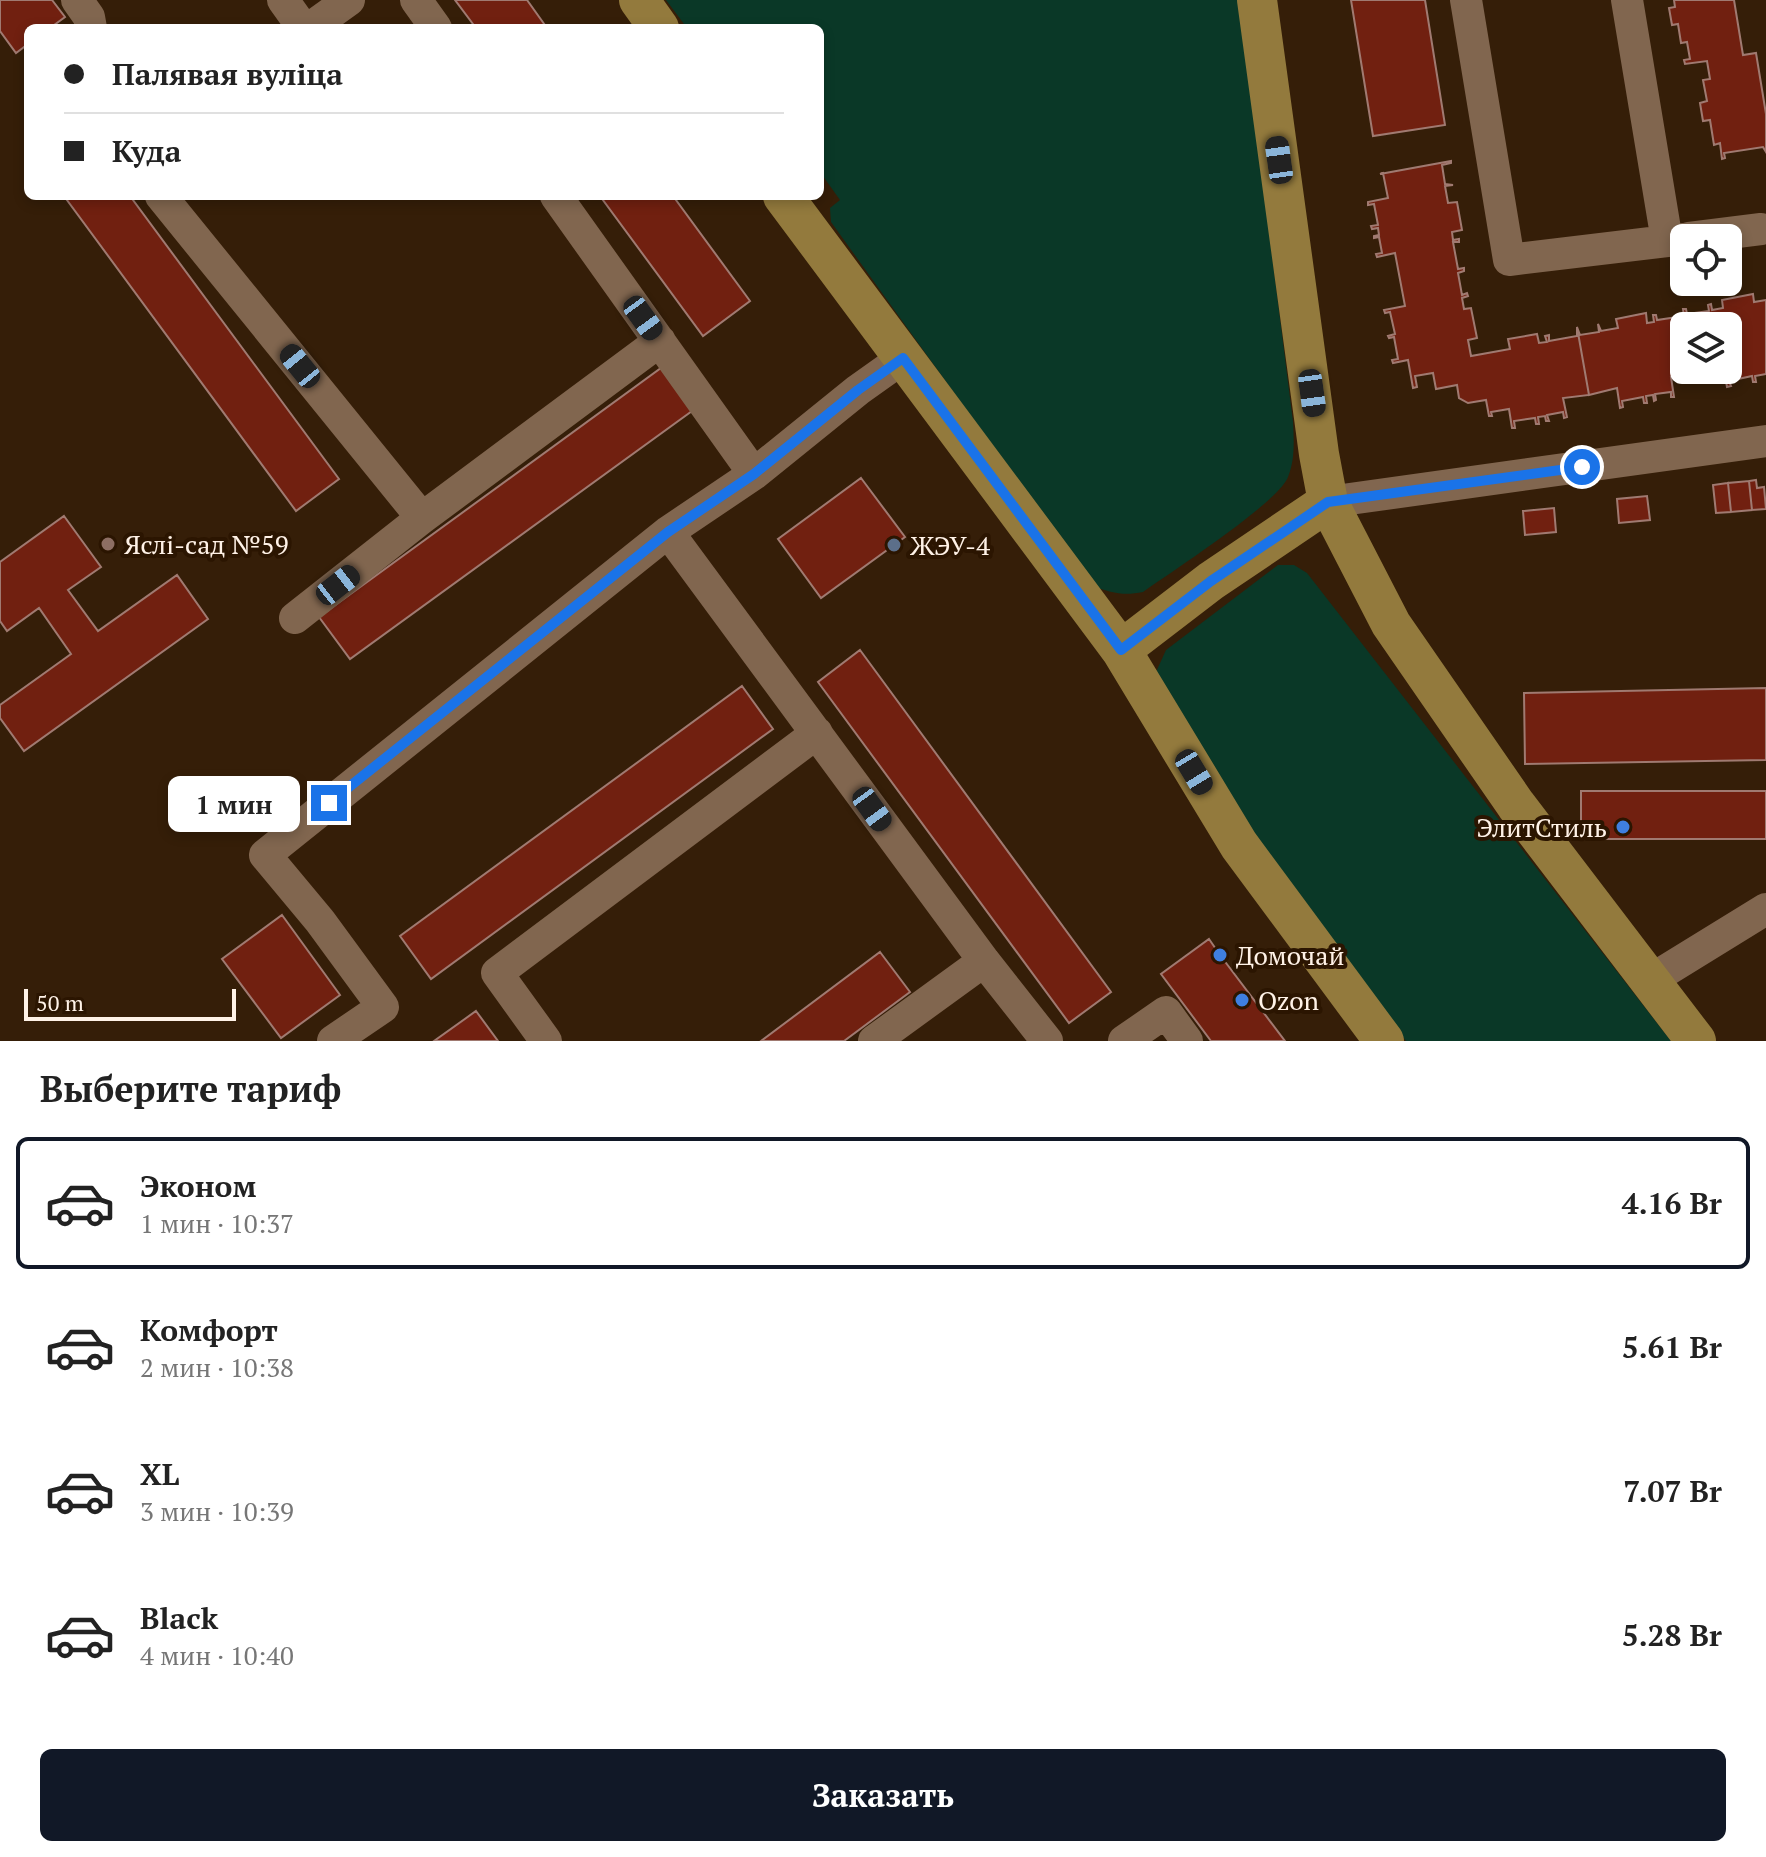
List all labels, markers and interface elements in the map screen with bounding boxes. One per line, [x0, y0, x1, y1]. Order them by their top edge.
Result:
text: Палявая вуліца [112, 54, 343, 94]
text: Куда [112, 131, 181, 171]
car [1264, 135, 1294, 185]
map controls [1670, 224, 1742, 384]
button: locate [1670, 224, 1742, 296]
car [619, 292, 667, 344]
button: layers [1670, 312, 1742, 384]
car [276, 340, 324, 392]
car [1297, 368, 1327, 418]
route start [1564, 449, 1600, 485]
place label: Яслі-сад №59 [124, 527, 289, 561]
place label: ЖЭУ-4 [910, 528, 990, 562]
marker: Яслі-сад №59 [99, 535, 117, 553]
marker: ЖЭУ-4 [885, 536, 903, 554]
car [312, 561, 364, 609]
car [1171, 745, 1217, 799]
callout: 1 мин [169, 775, 301, 831]
car [848, 783, 896, 835]
route end [311, 785, 347, 821]
text: 1 мин [195, 787, 273, 821]
place label: ЭлитСтиль [1477, 810, 1607, 844]
marker: ЭлитСтиль [1614, 818, 1632, 836]
place label: Домочай [1236, 938, 1344, 972]
marker: Домочай [1211, 946, 1229, 964]
place label: Ozon [1258, 983, 1319, 1017]
scale bar [24, 985, 236, 1021]
text: 50 m [36, 988, 84, 1017]
marker: Ozon [1233, 991, 1251, 1009]
text: Выберите тариф [40, 1065, 341, 1112]
text: Эконом [140, 1166, 256, 1206]
icon: car [44, 1167, 116, 1239]
text: 4.16 Br [1622, 1183, 1722, 1223]
text: 1 мин · 10:37 [140, 1206, 294, 1240]
text: Комфорт [140, 1310, 278, 1350]
icon: car [44, 1311, 116, 1383]
text: 5.61 Br [1622, 1327, 1722, 1367]
text: 2 мин · 10:38 [140, 1350, 294, 1384]
text: XL [140, 1454, 179, 1494]
icon: car [44, 1455, 116, 1527]
text: 7.07 Br [1623, 1471, 1722, 1511]
text: 3 мин · 10:39 [140, 1494, 294, 1528]
text: Black [140, 1598, 218, 1638]
icon: car [44, 1599, 116, 1671]
text: 5.28 Br [1622, 1615, 1722, 1655]
text: 4 мин · 10:40 [140, 1638, 294, 1672]
button: Заказать [40, 1749, 1726, 1841]

